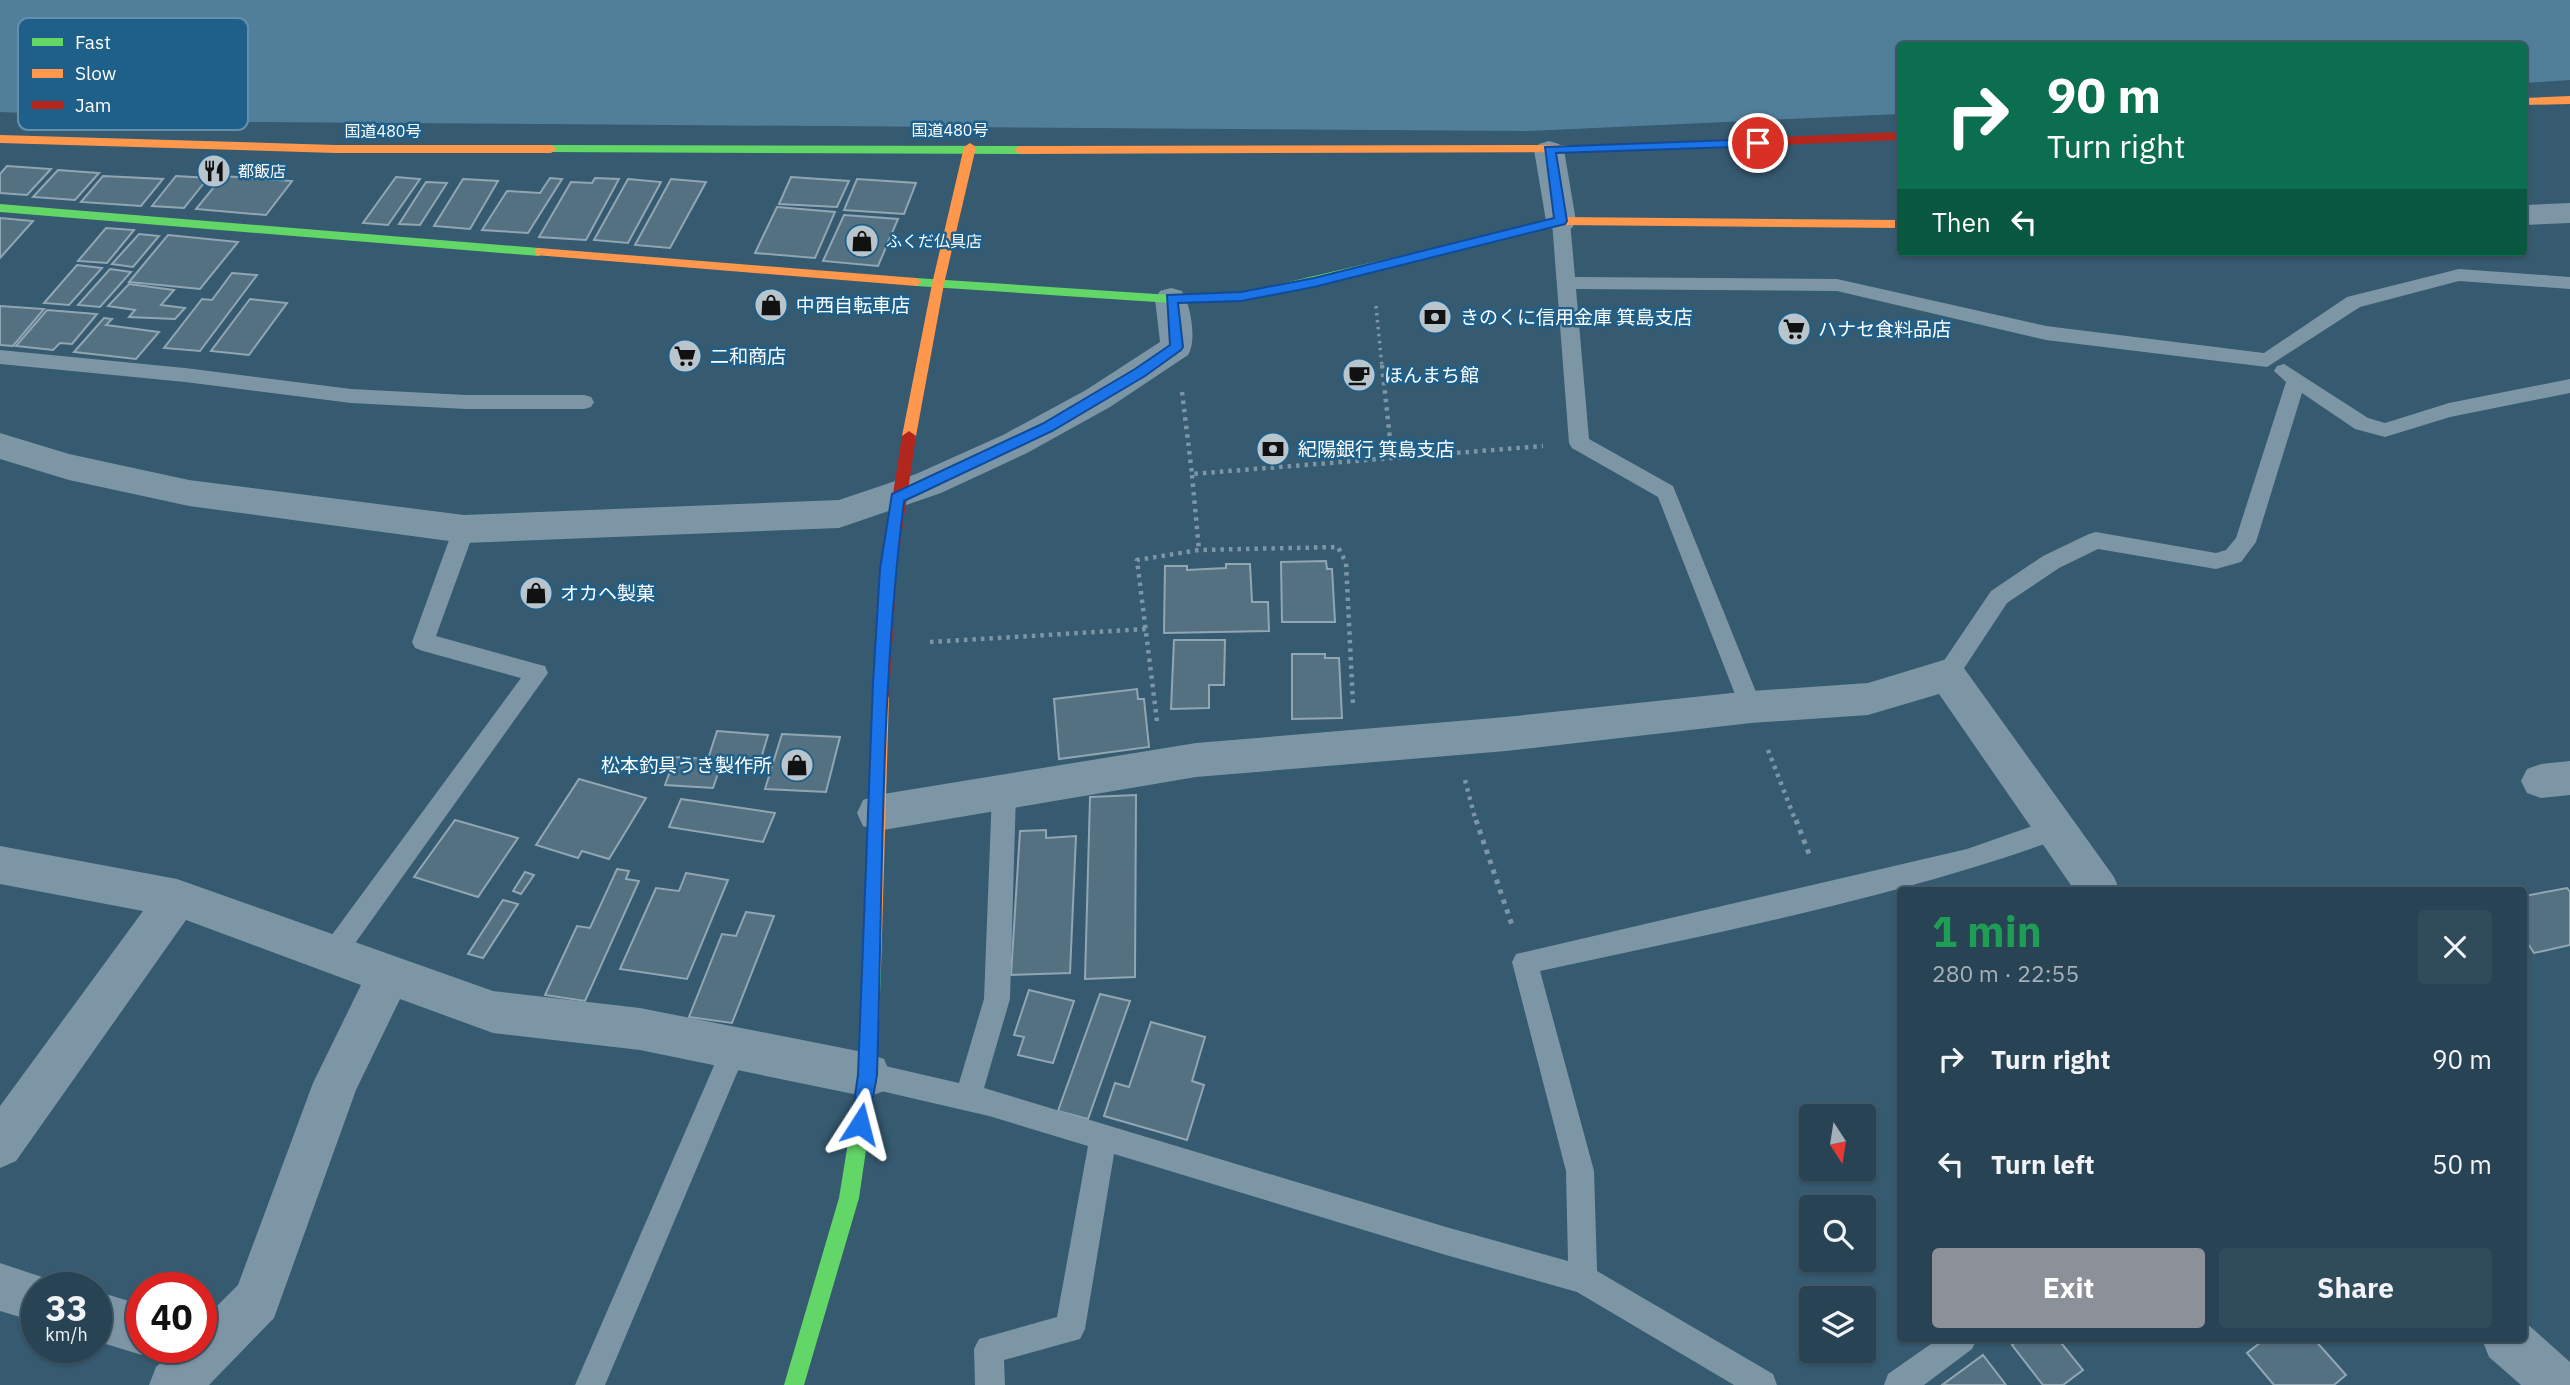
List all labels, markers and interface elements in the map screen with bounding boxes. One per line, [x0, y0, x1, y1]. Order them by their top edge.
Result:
legend [18, 18, 248, 130]
text: Fast [75, 30, 111, 54]
text: Slow [75, 61, 116, 85]
text: 90 m [2047, 63, 2161, 126]
icon: right [1932, 70, 2023, 161]
text: Jam [75, 93, 111, 117]
pin [1728, 113, 1788, 173]
street label: 国道480号 [912, 120, 988, 140]
street label: 国道480号 [345, 121, 421, 141]
icon: arrive [1739, 124, 1777, 162]
text: Turn right [2047, 125, 2185, 167]
restaurant icon: 都飯店 [195, 152, 233, 190]
place label: 都飯店 [238, 161, 286, 181]
icon: left [2005, 203, 2043, 241]
text: Then [1932, 205, 1991, 239]
shop icon: ふくだ仏具店 [843, 222, 881, 260]
place label: ふくだ仏具店 [886, 231, 982, 251]
shop icon: 中西自転車店 [752, 286, 790, 324]
place label: 中西自転車店 [796, 293, 910, 317]
bank icon: きのくに信用金庫 箕島支店 [1416, 298, 1454, 336]
place label: きのくに信用金庫 箕島支店 [1460, 305, 1693, 329]
supermarket icon: ハナセ食料品店 [1775, 310, 1813, 348]
place label: ハナセ食料品店 [1818, 317, 1951, 341]
supermarket icon: 二和商店 [666, 337, 704, 375]
place label: 二和商店 [710, 344, 786, 368]
cafe icon: ほんまち館 [1340, 356, 1378, 394]
place label: ほんまち館 [1384, 363, 1479, 387]
bank icon: 紀陽銀行 箕島支店 [1254, 430, 1292, 468]
place label: 紀陽銀行 箕島支店 [1298, 437, 1455, 461]
shop icon: オカヘ製菓 [517, 574, 555, 612]
place label: オカヘ製菓 [560, 581, 655, 605]
shop icon: 松本釣具うき製作所 [778, 746, 816, 784]
place label: 松本釣具うき製作所 [601, 753, 772, 777]
text: 1 min [1932, 904, 2042, 959]
button: close [2418, 910, 2492, 984]
text: 280 m · 22:55 [1932, 958, 2079, 988]
icon: right [1932, 1040, 1970, 1078]
text: Turn right [1991, 1042, 2110, 1076]
text: 90 m [2432, 1042, 2492, 1076]
position arrow [823, 1087, 897, 1161]
north arrow [1799, 1104, 1876, 1181]
map controls [1799, 1104, 1876, 1363]
icon: left [1932, 1145, 1970, 1183]
text: Turn left [1991, 1147, 2094, 1181]
text: 50 m [2432, 1147, 2492, 1181]
button: search [1799, 1195, 1876, 1272]
button: Exit [1932, 1248, 2205, 1328]
button: Share [2219, 1248, 2492, 1328]
speed limit sign: 40 [126, 1272, 217, 1363]
text: 33 [45, 1285, 88, 1331]
button: layers [1799, 1286, 1876, 1363]
text: km/h [45, 1323, 88, 1346]

